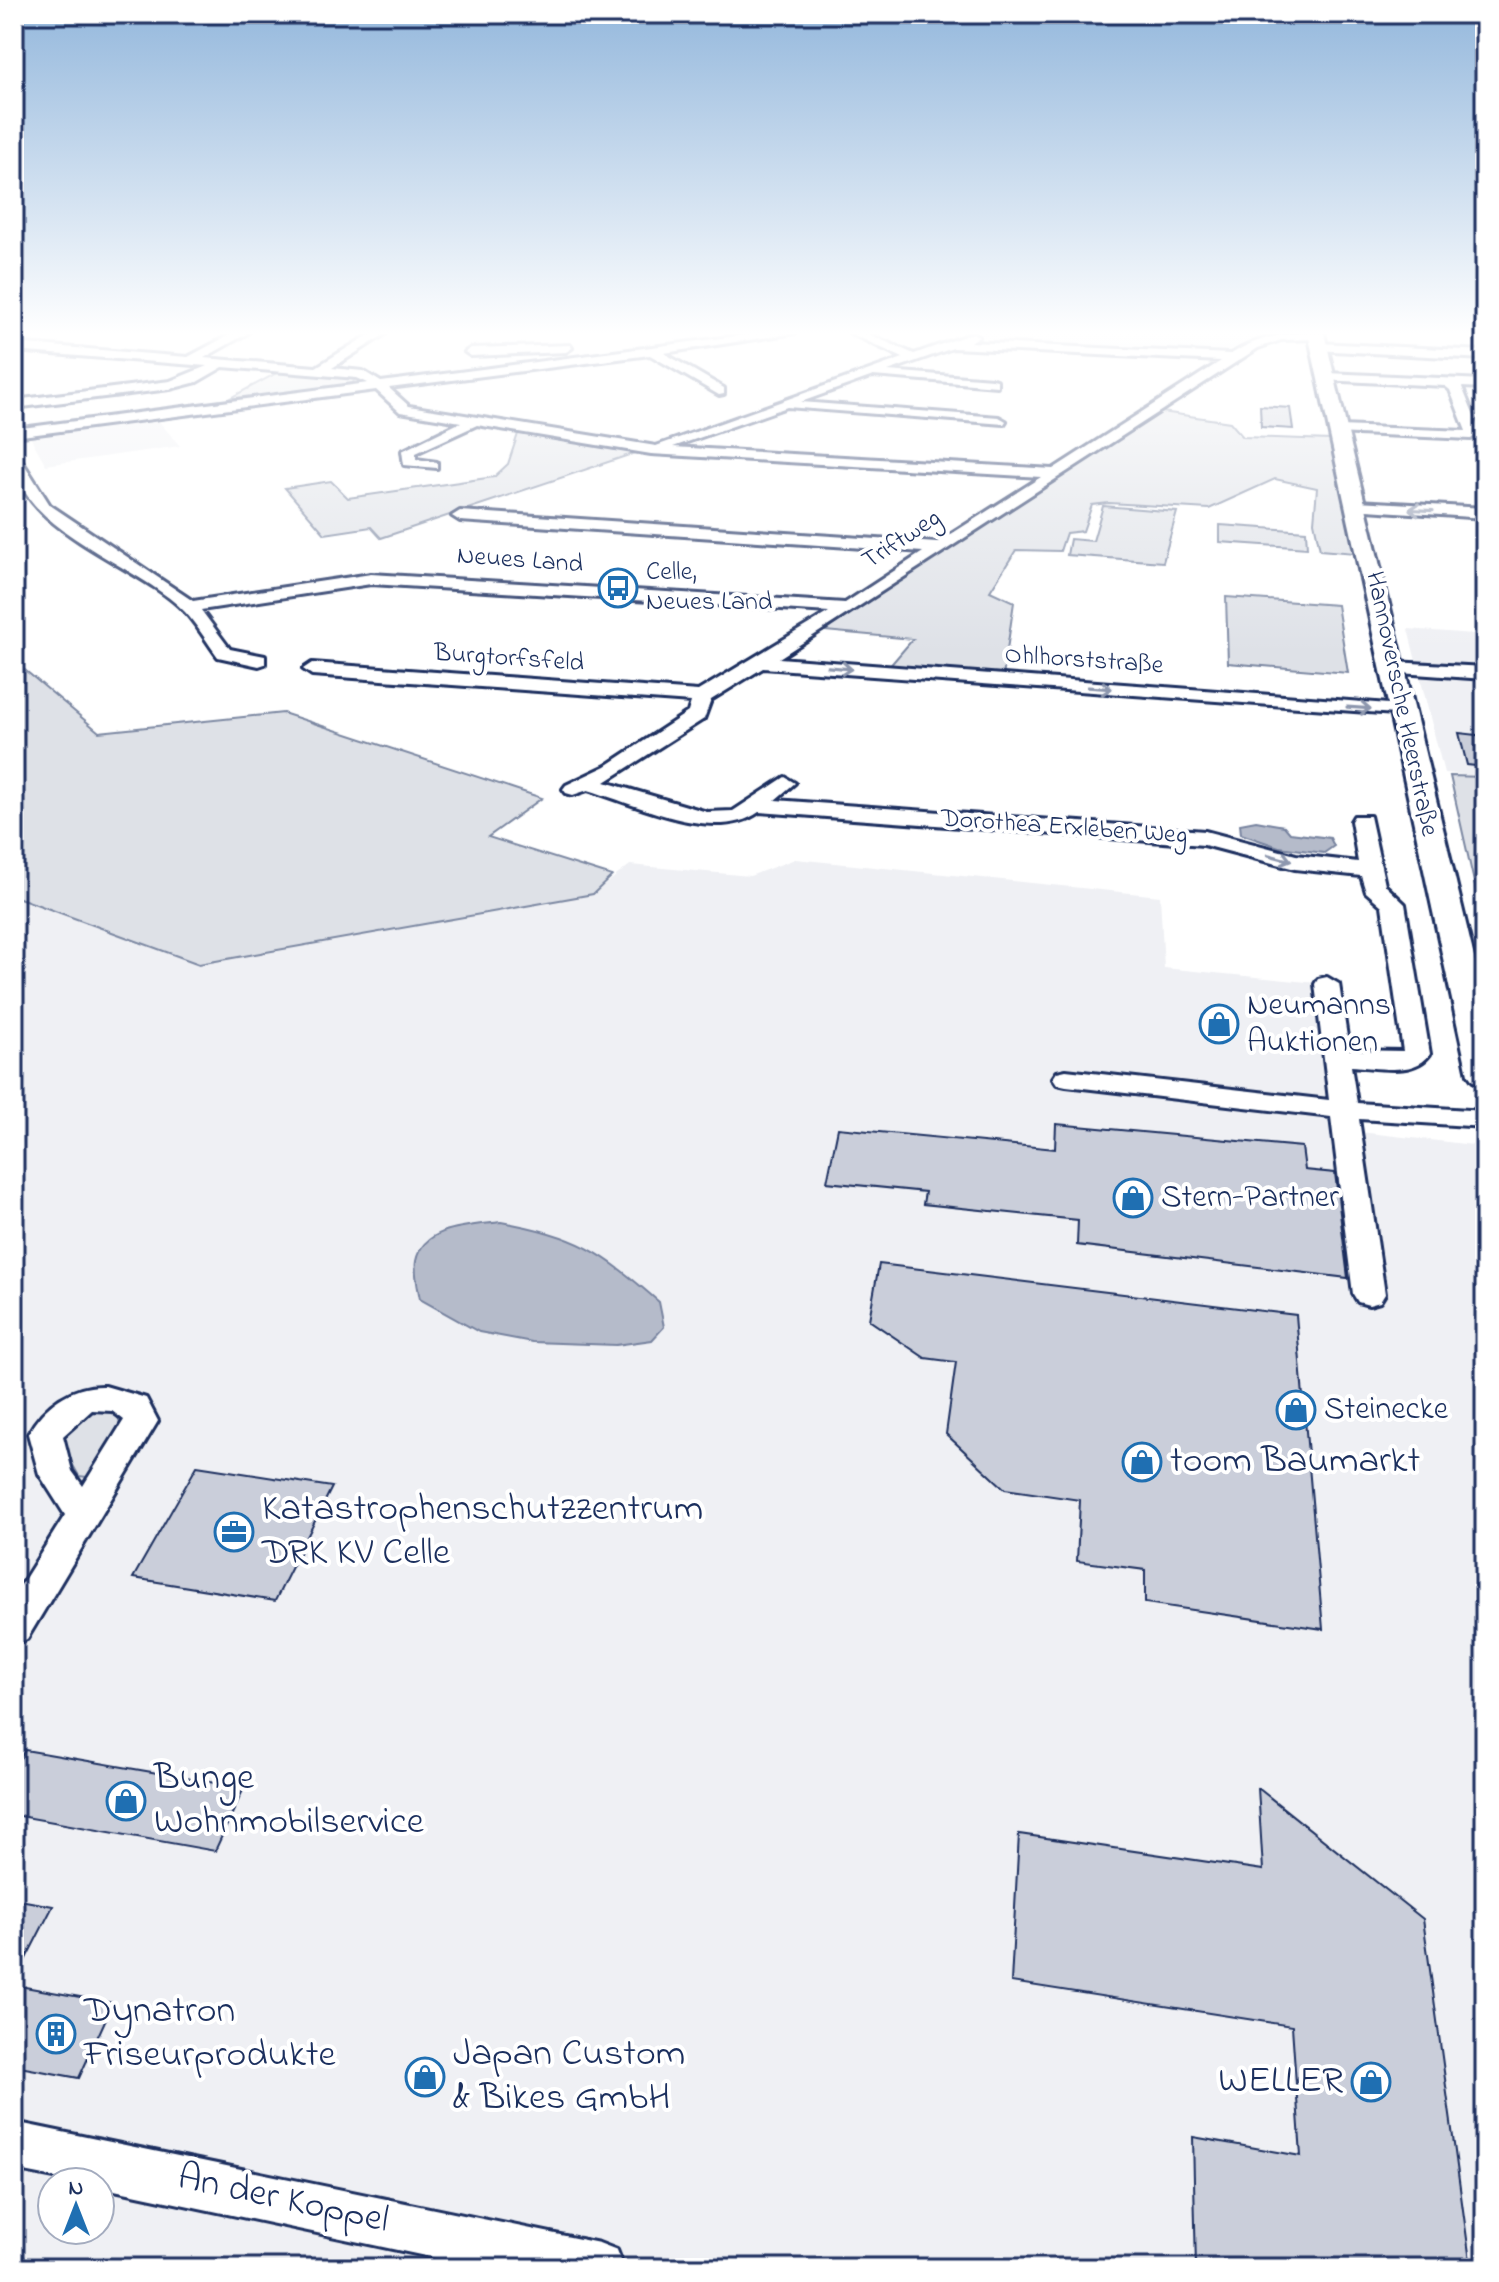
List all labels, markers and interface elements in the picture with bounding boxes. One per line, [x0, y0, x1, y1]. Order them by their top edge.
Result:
street label: Triftweg [855, 500, 949, 580]
one-way arrow [1408, 502, 1435, 517]
street label: Neues Land [456, 538, 585, 584]
place label: Celle, Neues Land [646, 554, 773, 622]
bus stop icon: Celle, Neues Land [597, 567, 639, 609]
street label: Hannoversche Heerstraße [1354, 568, 1448, 840]
street label: Burgtorfsfeld [432, 635, 586, 683]
street label: Ohlhorststraße [1003, 636, 1165, 686]
one-way arrow [826, 661, 853, 676]
one-way arrow [1086, 681, 1113, 696]
one-way arrow [1345, 701, 1372, 716]
street label: Dorothea Erxleben Weg [938, 800, 1189, 856]
one-way arrow [1267, 851, 1293, 866]
place label: Neumanns Auktionen [1247, 983, 1391, 1067]
shop icon: Neumanns Auktionen [1198, 1003, 1240, 1045]
place label: Stern-Partner [1161, 1175, 1339, 1222]
shop icon: Stern-Partner [1112, 1177, 1154, 1219]
place label: Steinecke [1324, 1387, 1449, 1434]
shop icon: Steinecke [1275, 1389, 1317, 1431]
place label: toom Baumarkt [1170, 1434, 1420, 1490]
shop icon: toom Baumarkt [1121, 1441, 1163, 1483]
place label: Katastrophenschutzzentrum DRK KV Celle [261, 1482, 703, 1582]
office icon: Katastrophenschutzzentrum DRK KV Celle [213, 1511, 255, 1553]
place label: Bunge Wohnmobilservice [153, 1751, 425, 1851]
shop icon: Bunge Wohnmobilservice [105, 1780, 147, 1822]
place label: Dynatron Friseurprodukte [83, 1984, 337, 2084]
building icon: Dynatron Friseurprodukte [35, 2013, 77, 2055]
place label: Japan Custom & Bikes GmbH [453, 2027, 685, 2127]
place label: WELLER [1218, 2054, 1344, 2110]
shop icon: Japan Custom & Bikes GmbH [404, 2056, 446, 2098]
shop icon: WELLER [1350, 2061, 1392, 2103]
street label: An der Koppel [172, 2150, 394, 2250]
north arrow [36, 2166, 116, 2246]
text: N [69, 2173, 83, 2205]

